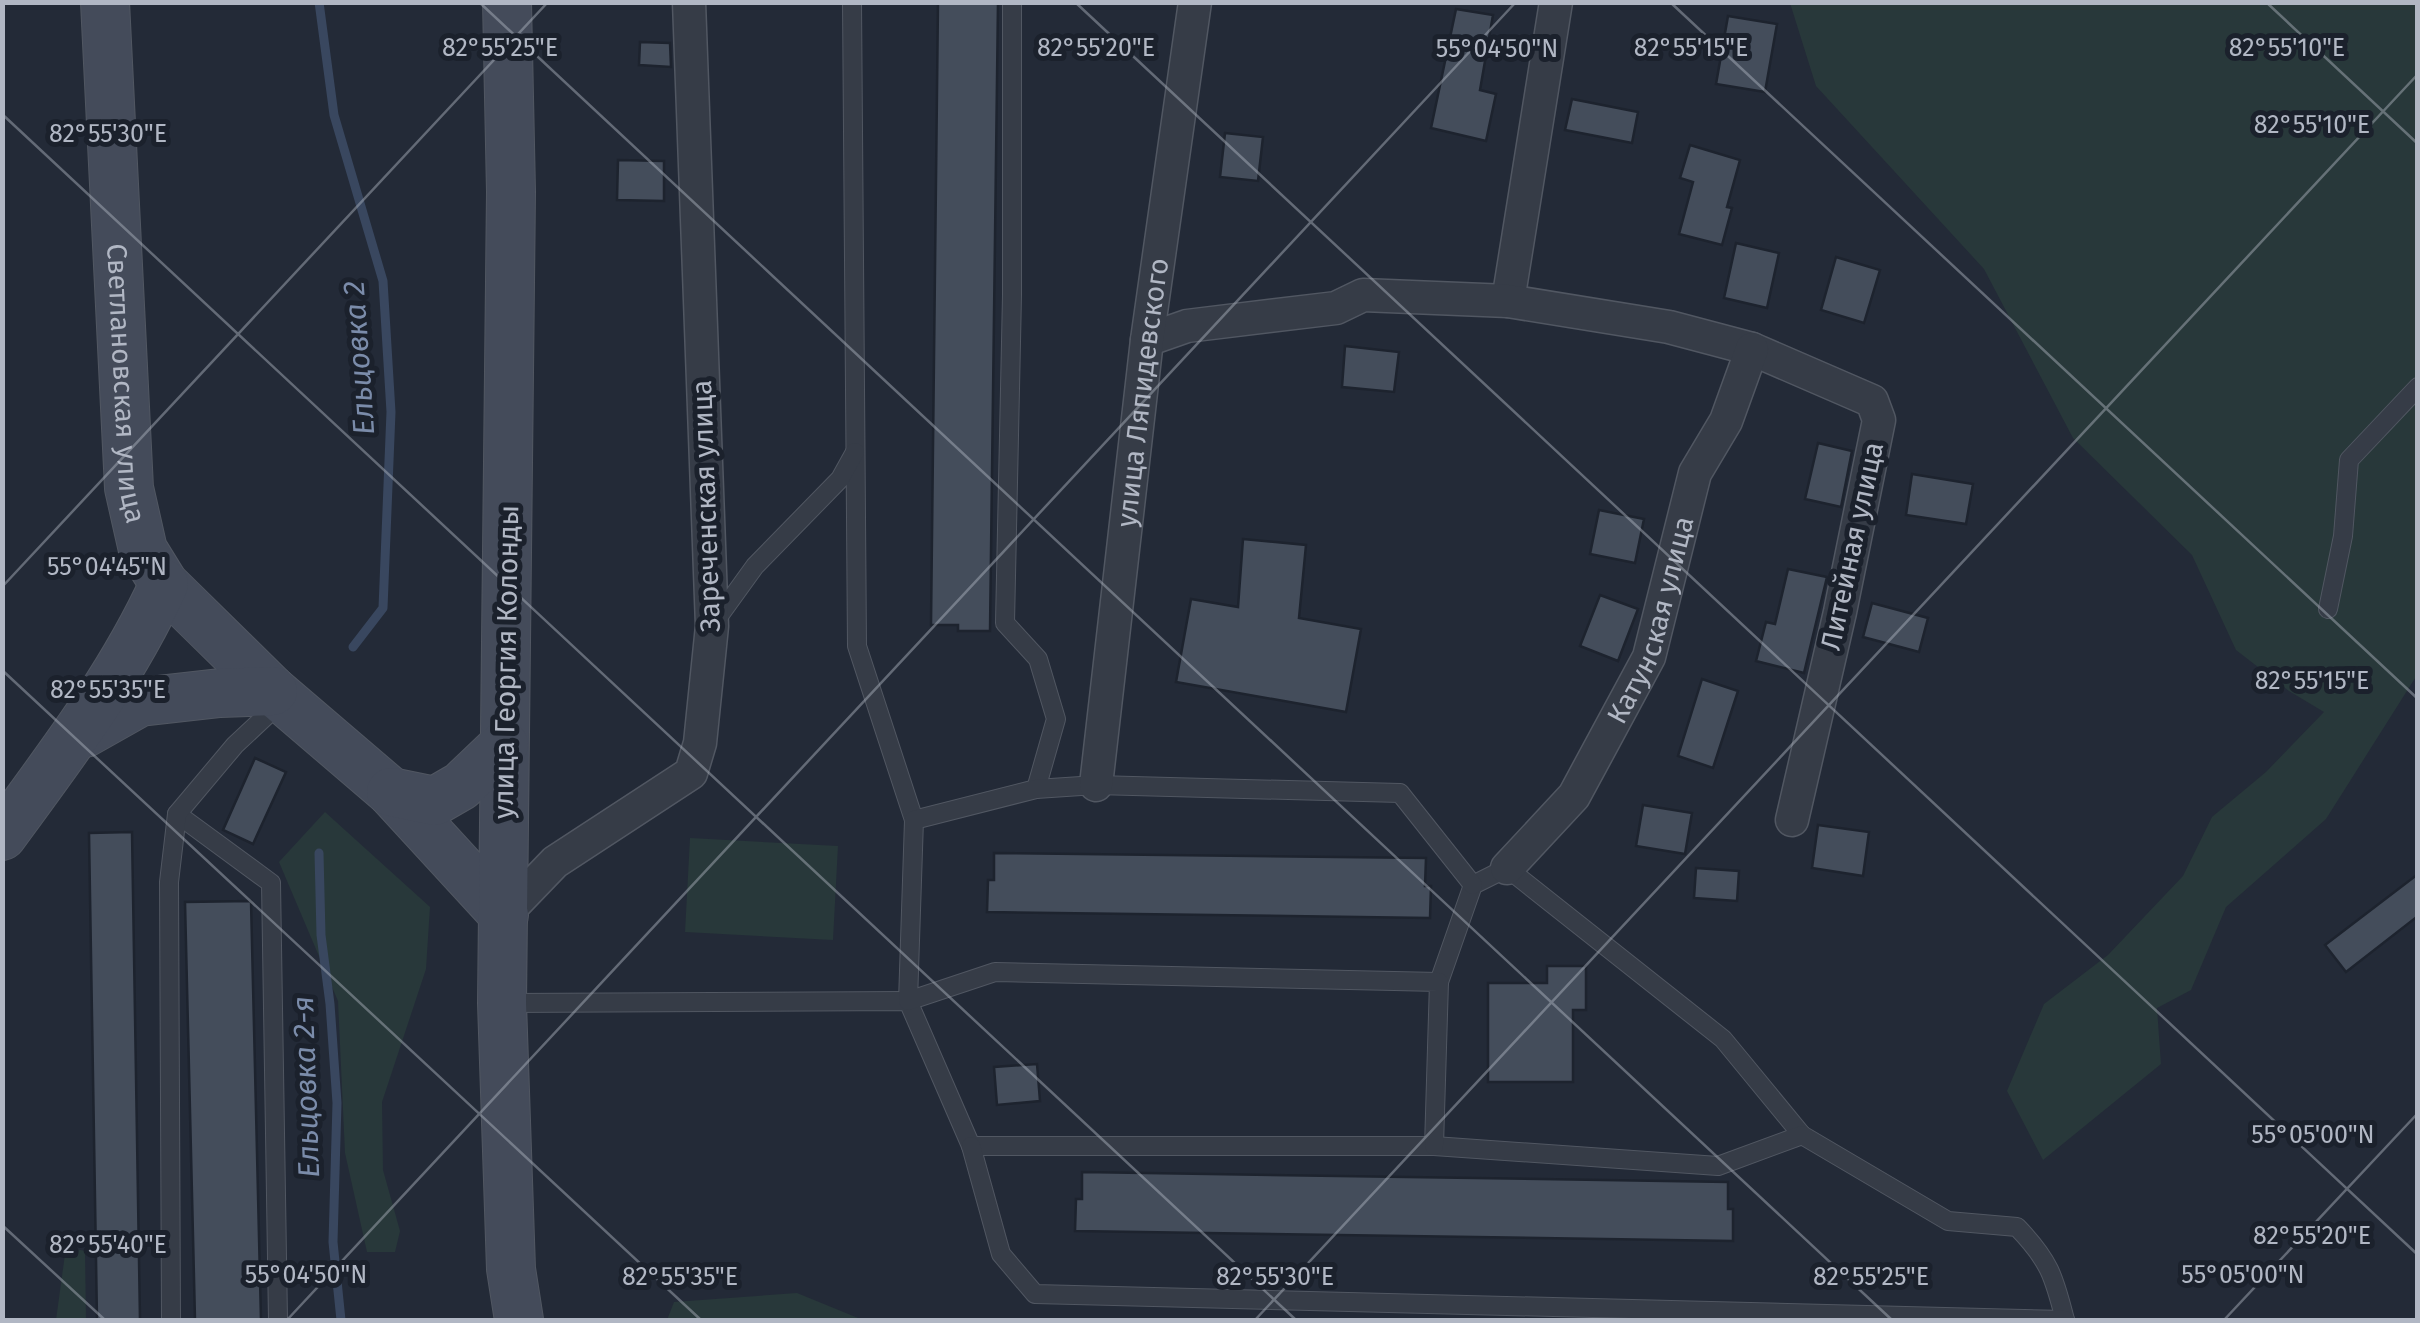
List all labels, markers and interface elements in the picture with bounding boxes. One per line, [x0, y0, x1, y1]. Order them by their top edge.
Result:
text: 82°55'25"E [442, 33, 558, 63]
text: 82°55'20"E [1037, 33, 1155, 63]
text: 82°55'15"E [1634, 33, 1748, 63]
text: 82°55'10"E [2229, 33, 2345, 63]
text: 55°04'50"N [1436, 34, 1558, 64]
text: 82°55'10"E [2254, 110, 2370, 140]
text: 82°55'30"E [49, 119, 167, 149]
street label: Светлановская улица [100, 243, 153, 526]
street label: улица Ляпидевского [1109, 256, 1175, 529]
water label: Ельцовка 2 [336, 280, 382, 436]
street label: Зареченская улица [685, 379, 727, 633]
street label: Литейная улица [1814, 439, 1890, 653]
street label: улица Георгия Колонды [487, 505, 525, 819]
street label: Катунская улица [1600, 513, 1700, 729]
text: 55°04'45"N [47, 552, 167, 582]
text: 82°55'15"E [2255, 666, 2369, 696]
text: 82°55'35"E [50, 675, 166, 705]
water label: Ельцовка 2-я [285, 995, 327, 1179]
text: 55°05'00"N [2251, 1120, 2375, 1150]
text: 82°55'20"E [2253, 1221, 2371, 1251]
text: 82°55'40"E [49, 1230, 167, 1260]
text: 55°04'50"N [245, 1260, 367, 1290]
text: 55°05'00"N [2181, 1260, 2305, 1290]
text: 82°55'35"E [622, 1262, 738, 1292]
text: 82°55'30"E [1216, 1262, 1334, 1292]
text: 82°55'25"E [1813, 1262, 1929, 1292]

